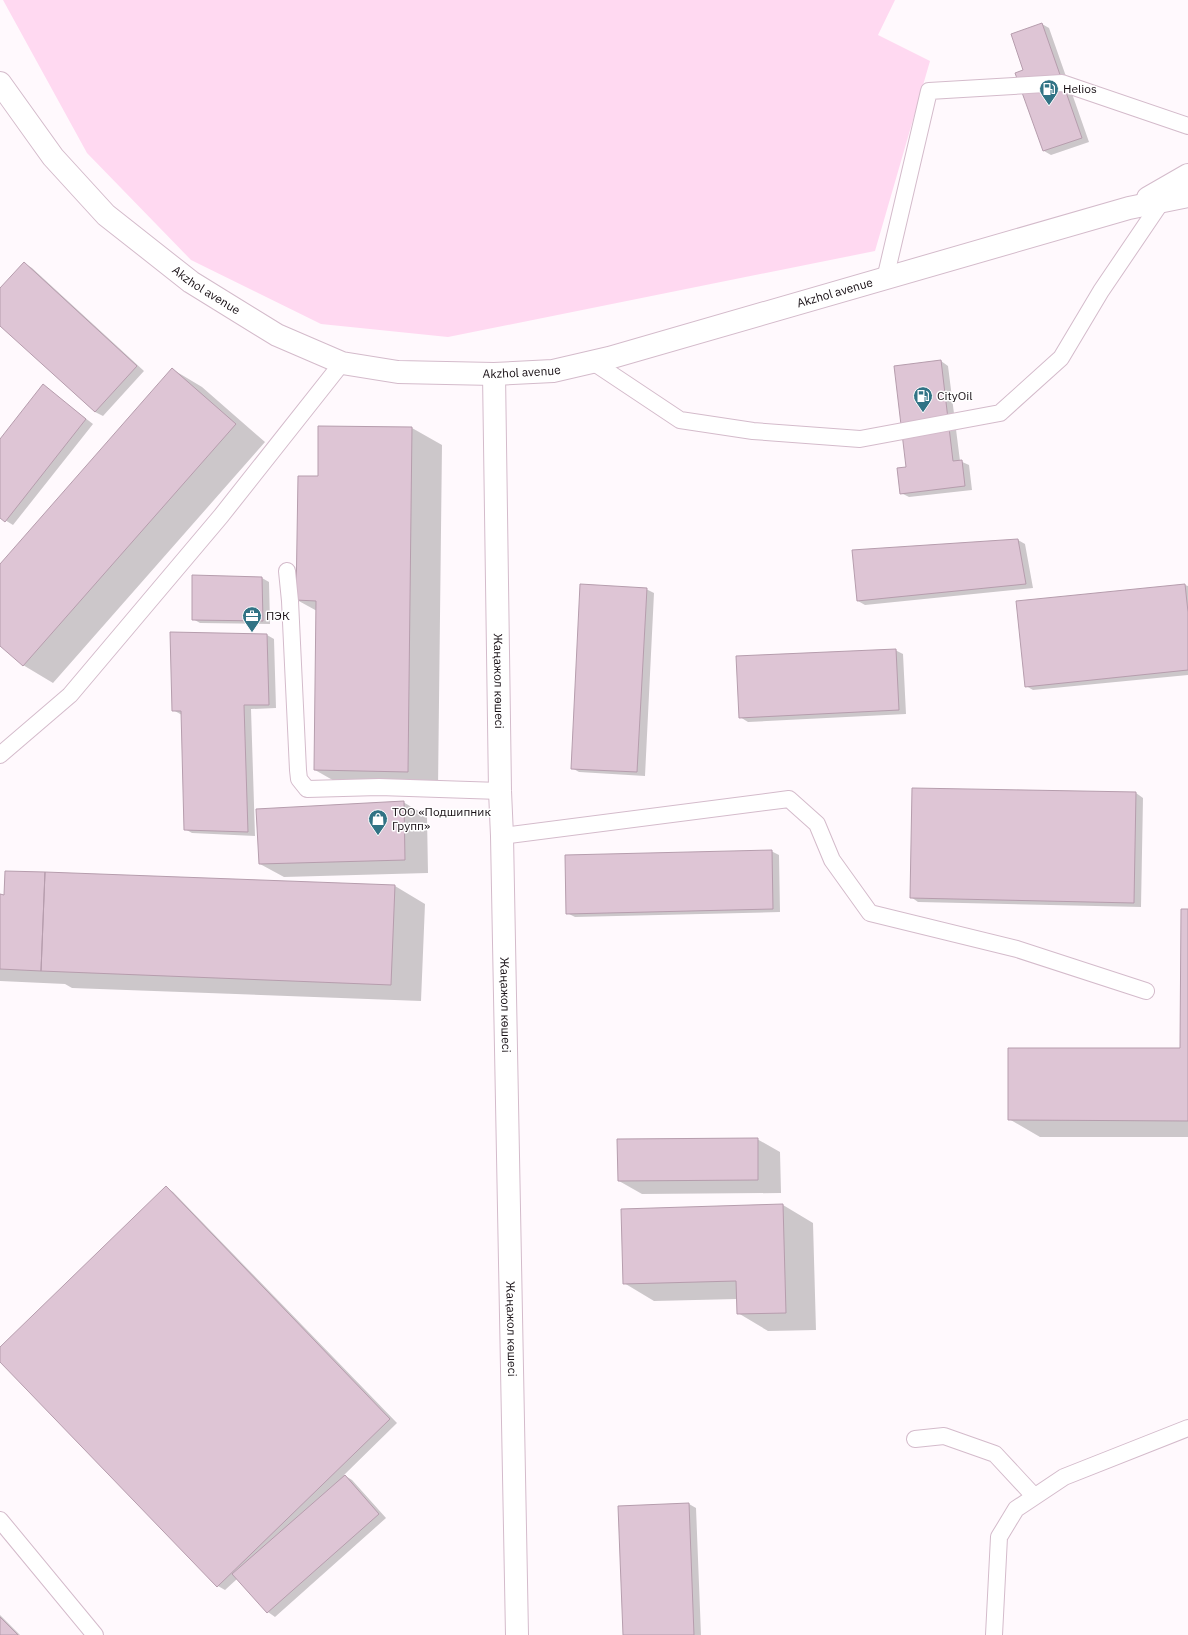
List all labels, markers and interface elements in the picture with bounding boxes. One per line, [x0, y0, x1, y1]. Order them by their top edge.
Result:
fuel station icon: Helios [1038, 78, 1060, 106]
place label: Helios [1063, 81, 1097, 96]
street label: Akzhol avenue [169, 262, 243, 318]
street label: Akzhol avenue [795, 274, 875, 310]
street label: Akzhol avenue [482, 361, 562, 381]
fuel station icon: CityOil [912, 385, 934, 413]
place label: CityOil [937, 388, 972, 403]
office icon: ПЭК [241, 605, 263, 633]
place label: ПЭК [266, 608, 290, 623]
street label: Жаңажол көшесі [491, 633, 507, 729]
place label: ТОО «Подшипник Групп» [392, 804, 491, 833]
shop icon: ТОО «Подшипник Групп» [367, 808, 389, 836]
street label: Жаңажол көшесі [497, 957, 514, 1053]
street label: Жаңажол көшесі [503, 1281, 520, 1377]

